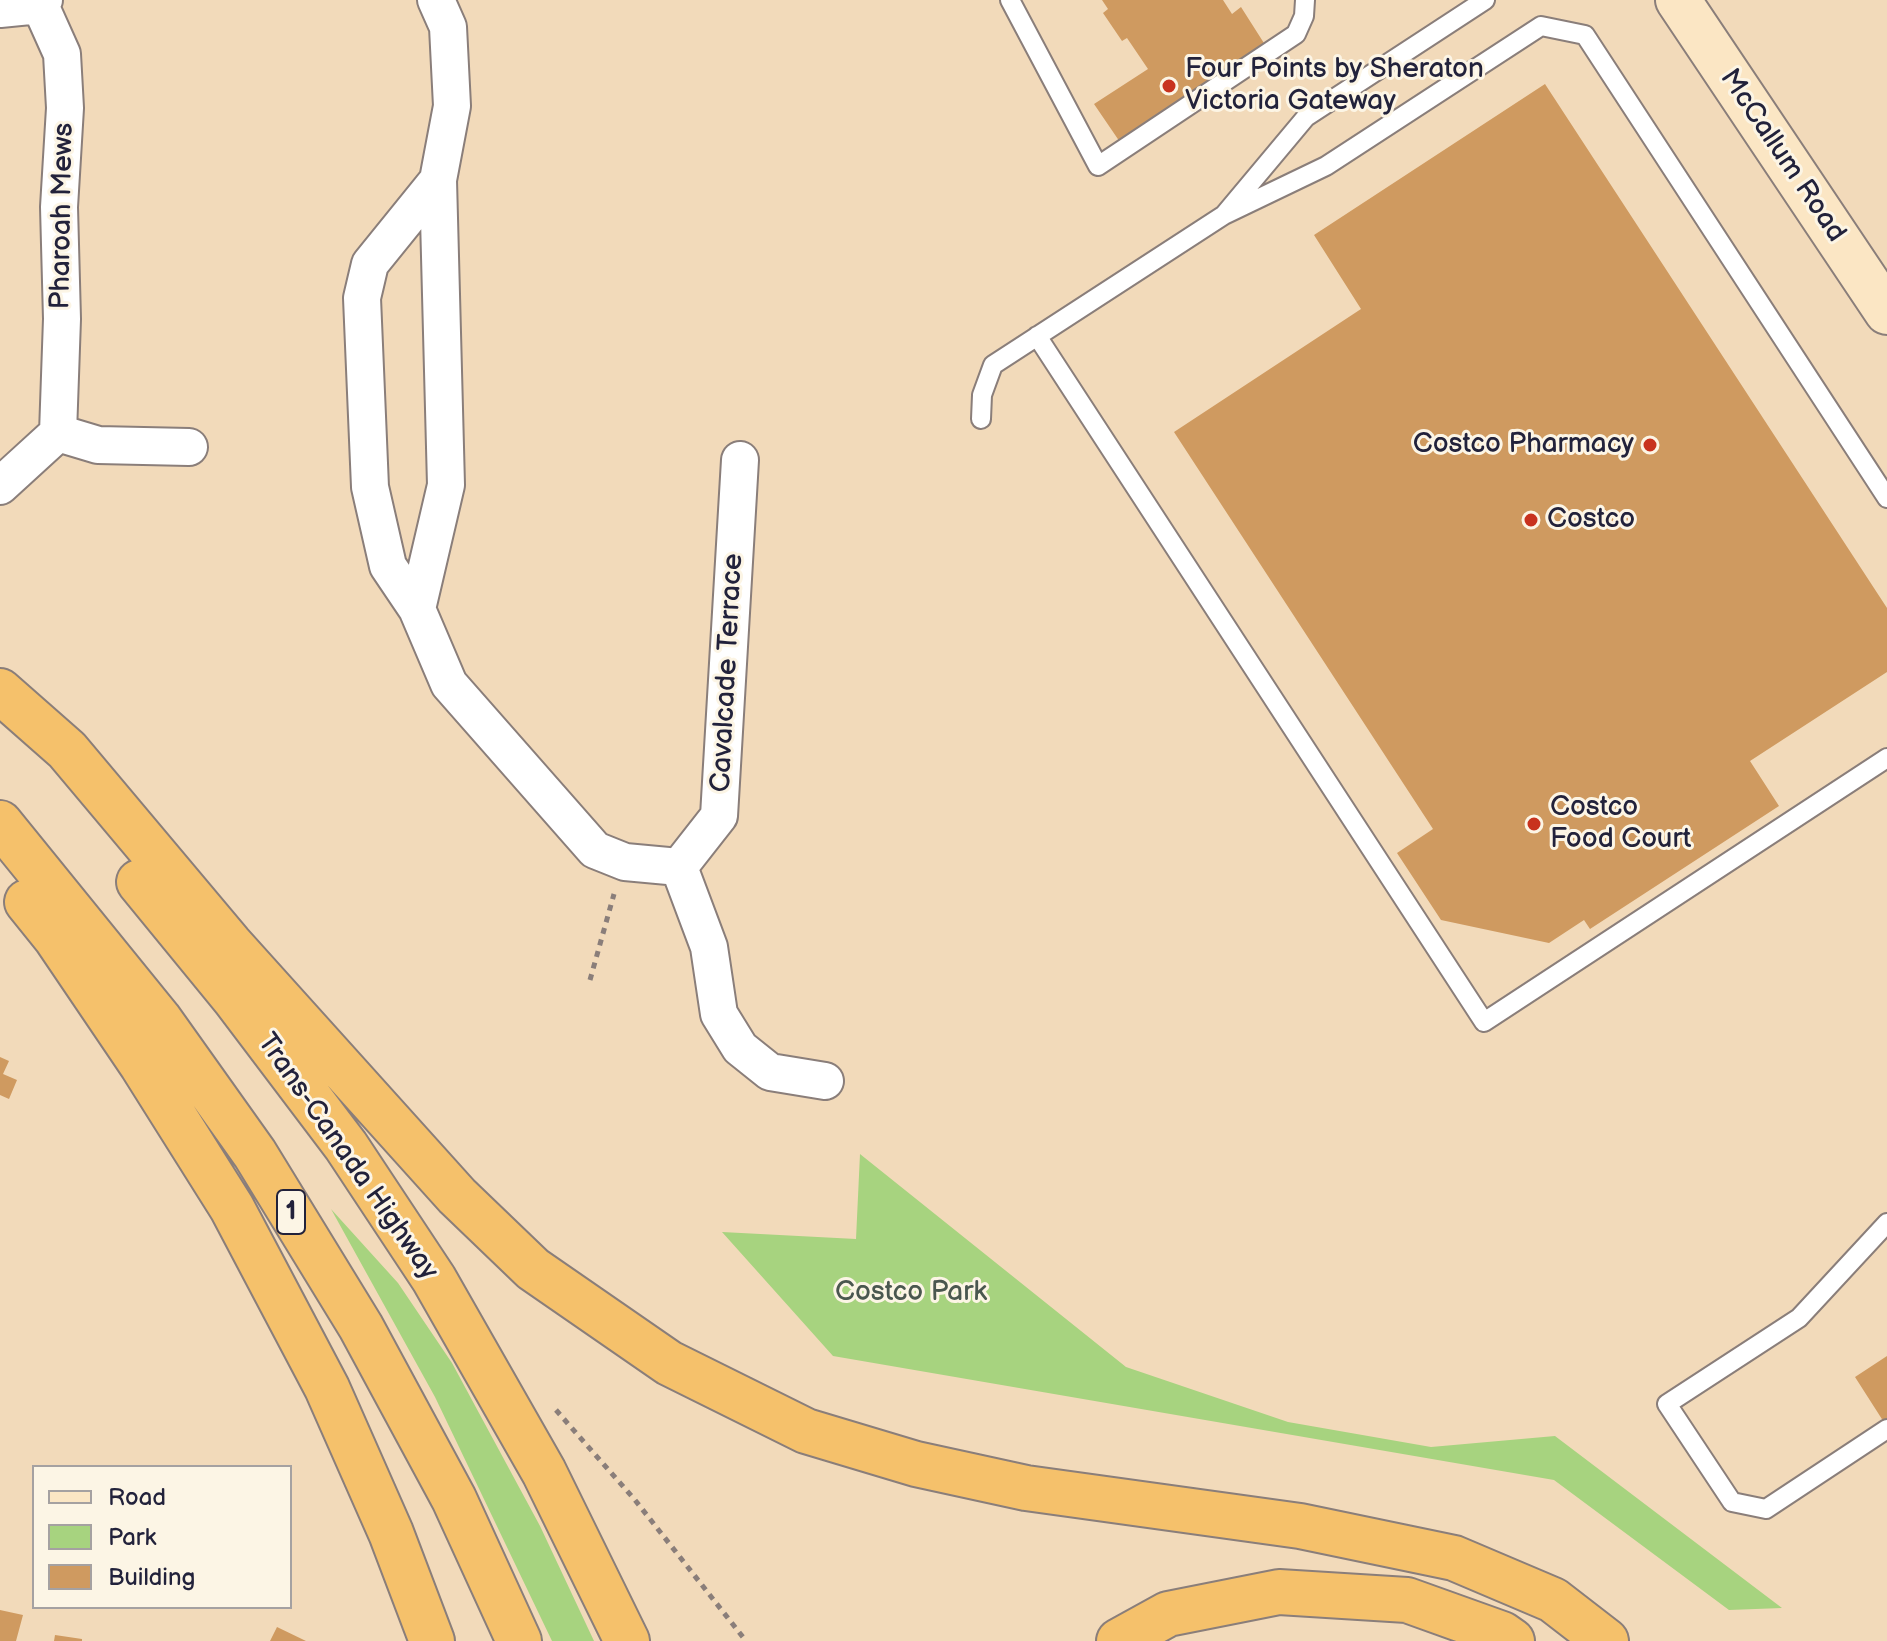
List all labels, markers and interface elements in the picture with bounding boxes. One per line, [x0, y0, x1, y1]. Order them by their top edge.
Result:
place label: Four Points by Sheraton Victoria Gateway [1185, 53, 1484, 119]
street label: McCallum Road [1712, 63, 1852, 249]
marker: Four Points by Sheraton Victoria Gateway [1160, 77, 1178, 95]
street label: Pharoah Mews [45, 122, 81, 310]
place label: Costco Pharmacy [1413, 428, 1634, 462]
marker: Costco Pharmacy [1641, 436, 1659, 454]
place label: Costco [1547, 503, 1635, 537]
marker: Costco [1522, 511, 1540, 529]
street label: Cavalcade Terrace [705, 553, 751, 793]
place label: Costco Food Court [1550, 791, 1691, 857]
marker: Costco Food Court [1525, 815, 1543, 833]
street label: Trans-Canada Highway [249, 1027, 445, 1287]
road number: 1 [277, 1190, 305, 1234]
park label: Costco Park [835, 1276, 987, 1310]
legend [32, 1465, 292, 1609]
text: Road [108, 1483, 166, 1512]
text: Park [108, 1523, 156, 1552]
text: Building [108, 1563, 195, 1592]

